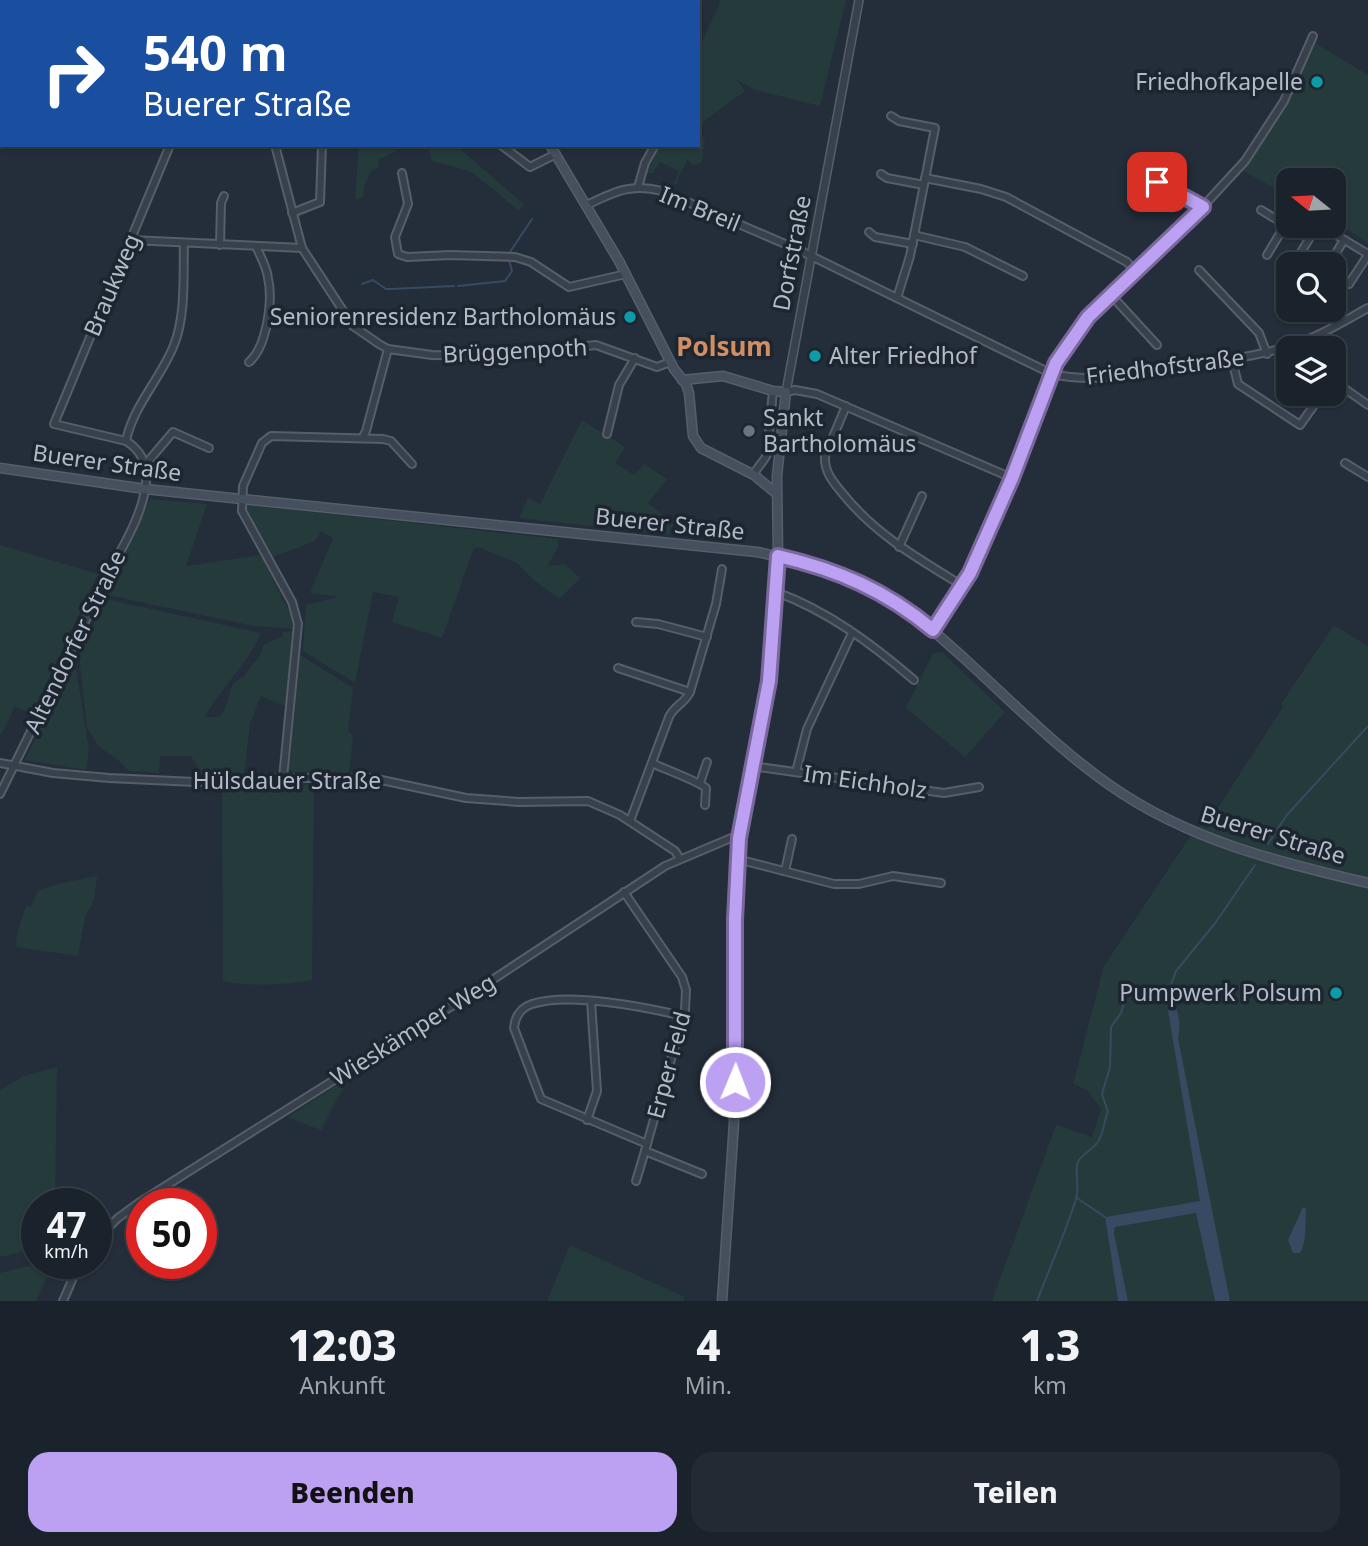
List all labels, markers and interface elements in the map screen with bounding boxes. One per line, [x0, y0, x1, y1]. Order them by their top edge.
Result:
text: 540 m [143, 19, 288, 85]
icon: right [28, 28, 119, 119]
place label: Friedhofkapelle [1135, 65, 1303, 97]
marker: Friedhofkapelle [1309, 74, 1325, 90]
text: Buerer Straße [143, 82, 352, 125]
pin [1127, 152, 1187, 212]
icon: arrive [1138, 163, 1176, 201]
north arrow [1276, 168, 1346, 238]
map controls [1276, 168, 1346, 406]
street label: Im Breil [655, 177, 745, 239]
street label: Dorfstraße [764, 192, 818, 313]
street label: Braukweg [75, 228, 147, 341]
button: search [1276, 252, 1346, 322]
place label: Seniorenresidenz Bartholomäus [270, 300, 616, 332]
marker: Seniorenresidenz Bartholomäus [622, 309, 638, 325]
district label: Polsum [676, 328, 772, 364]
street label: Brüggenpoth [442, 330, 588, 370]
button: layers [1276, 336, 1346, 406]
place label: Alter Friedhof [829, 339, 978, 371]
street label: Friedhofstraße [1084, 340, 1246, 392]
marker: Alter Friedhof [807, 348, 823, 364]
place label: Sankt Bartholomäus [763, 401, 916, 459]
marker: Sankt Bartholomäus [741, 423, 757, 439]
street label: Buerer Straße [31, 436, 184, 488]
street label: Buerer Straße [594, 499, 746, 547]
street label: Altendorfer Straße [16, 544, 132, 739]
street label: Im Eichholz [801, 757, 929, 805]
street label: Hülsdauer Straße [193, 764, 381, 796]
street label: Buerer Straße [1197, 797, 1350, 871]
street label: Wieskämper Weg [324, 966, 501, 1093]
place label: Pumpwerk Polsum [1119, 976, 1322, 1008]
marker: Pumpwerk Polsum [1328, 985, 1344, 1001]
street label: Erper Feld [638, 1008, 698, 1122]
position arrow [698, 1045, 772, 1119]
speed limit sign: 50 [126, 1188, 217, 1279]
text: 47 [46, 1201, 87, 1248]
text: km/h [44, 1239, 89, 1263]
text: 12:03 [288, 1316, 397, 1373]
text: 4 [696, 1316, 720, 1373]
text: 1.3 [1020, 1316, 1080, 1373]
text: Ankunft [299, 1369, 385, 1401]
text: Min. [685, 1369, 732, 1401]
text: km [1033, 1369, 1067, 1401]
button: Beenden [28, 1452, 677, 1532]
button: Teilen [691, 1452, 1340, 1532]

